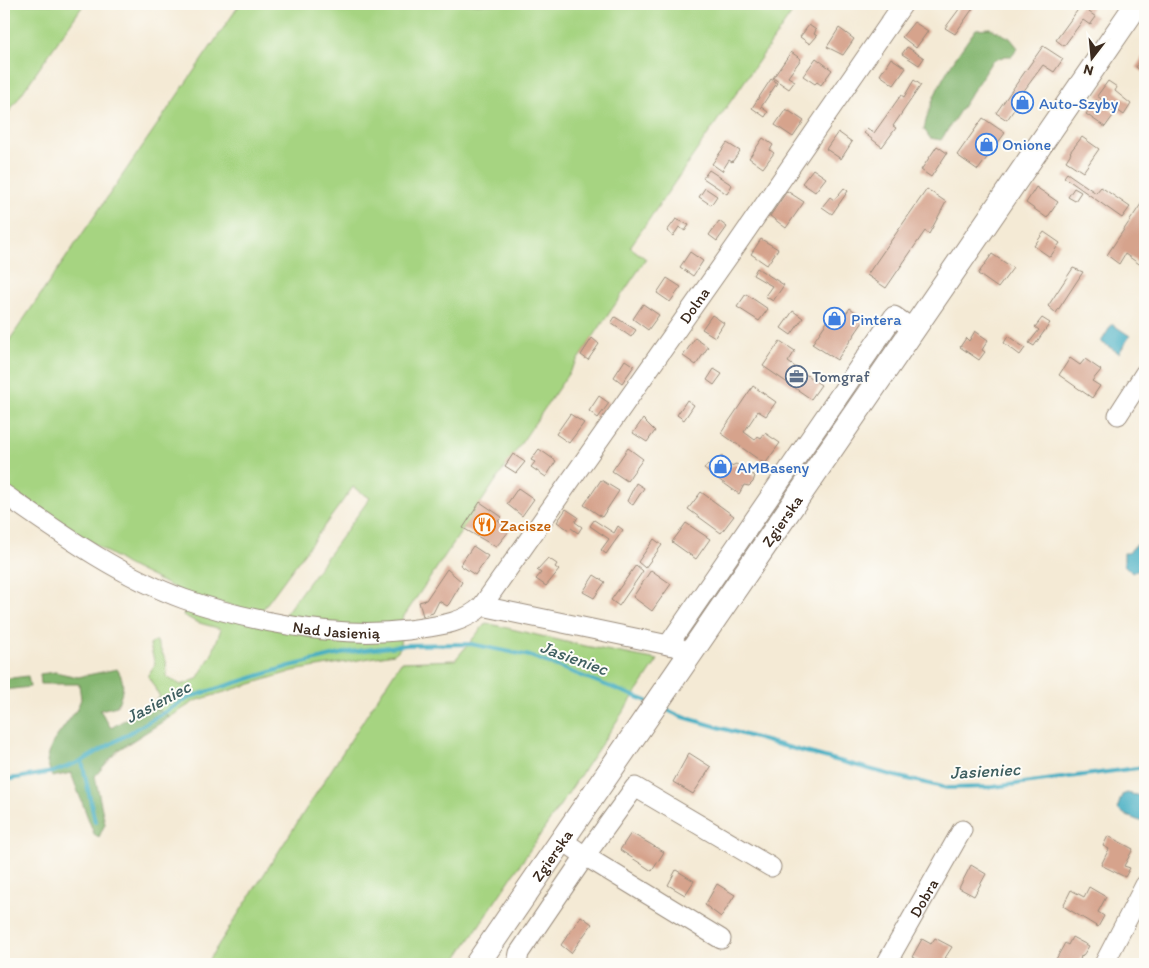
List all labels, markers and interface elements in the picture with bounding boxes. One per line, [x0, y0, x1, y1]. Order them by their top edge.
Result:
north arrow [1066, 32, 1116, 82]
text: N [1082, 61, 1095, 79]
shop icon: Auto-Szyby [1011, 91, 1035, 115]
place label: Auto-Szyby [1039, 94, 1119, 113]
shop icon: Onione [974, 132, 998, 156]
place label: Onione [1002, 135, 1051, 154]
street label: Dolna [675, 283, 713, 327]
shop icon: Pintera [823, 307, 847, 331]
place label: Pintera [851, 310, 902, 329]
office icon: Tomgraf [784, 364, 808, 388]
place label: Tomgraf [812, 367, 870, 386]
shop icon: AMBaseny [709, 455, 733, 479]
place label: AMBaseny [737, 458, 810, 477]
street label: Zgierska [757, 490, 807, 550]
restaurant icon: Zacisze [472, 513, 496, 537]
place label: Zacisze [500, 516, 552, 535]
street label: Nad Jasienią [291, 617, 381, 642]
water label: Jasieniec [537, 636, 612, 681]
water label: Jasieniec [122, 675, 196, 728]
water label: Jasieniec [949, 758, 1022, 784]
street label: Zgierska [527, 825, 577, 885]
street label: Dobra [905, 875, 942, 920]

